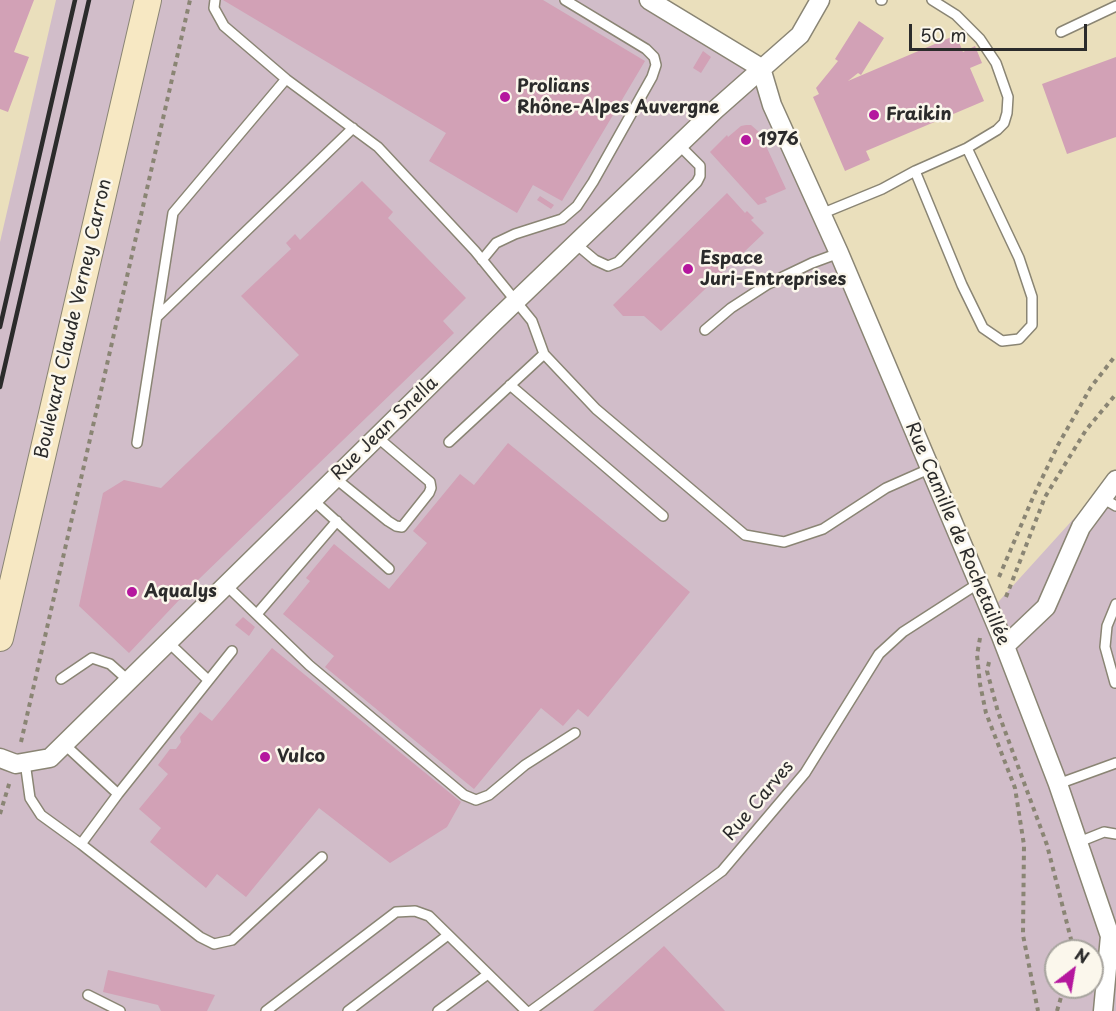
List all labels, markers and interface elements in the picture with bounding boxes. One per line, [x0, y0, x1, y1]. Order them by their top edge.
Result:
scale bar [912, 12, 1090, 50]
text: 50 m [920, 21, 967, 48]
place label: Prolians Rhône-Alpes Auvergne [517, 76, 719, 118]
marker: Prolians Rhône-Alpes Auvergne [498, 90, 512, 104]
place label: Fraikin [886, 104, 952, 126]
marker: Fraikin [867, 108, 881, 122]
place label: 1976 [758, 129, 799, 151]
marker: 1976 [739, 133, 753, 147]
street label: Boulevard Claude Verney Carron [31, 177, 117, 461]
place label: Espace Juri-Entreprises [700, 248, 846, 290]
marker: Espace Juri-Entreprises [681, 262, 695, 276]
street label: Rue Jean Snella [327, 373, 443, 485]
street label: Rue Camille de Rochetaillée [900, 419, 1014, 649]
place label: Aqualys [144, 581, 217, 603]
marker: Aqualys [125, 585, 139, 599]
place label: Vulco [277, 746, 325, 768]
marker: Vulco [258, 750, 272, 764]
street label: Rue Carves [719, 757, 799, 845]
north arrow [1044, 939, 1104, 999]
text: N [1071, 942, 1094, 969]

